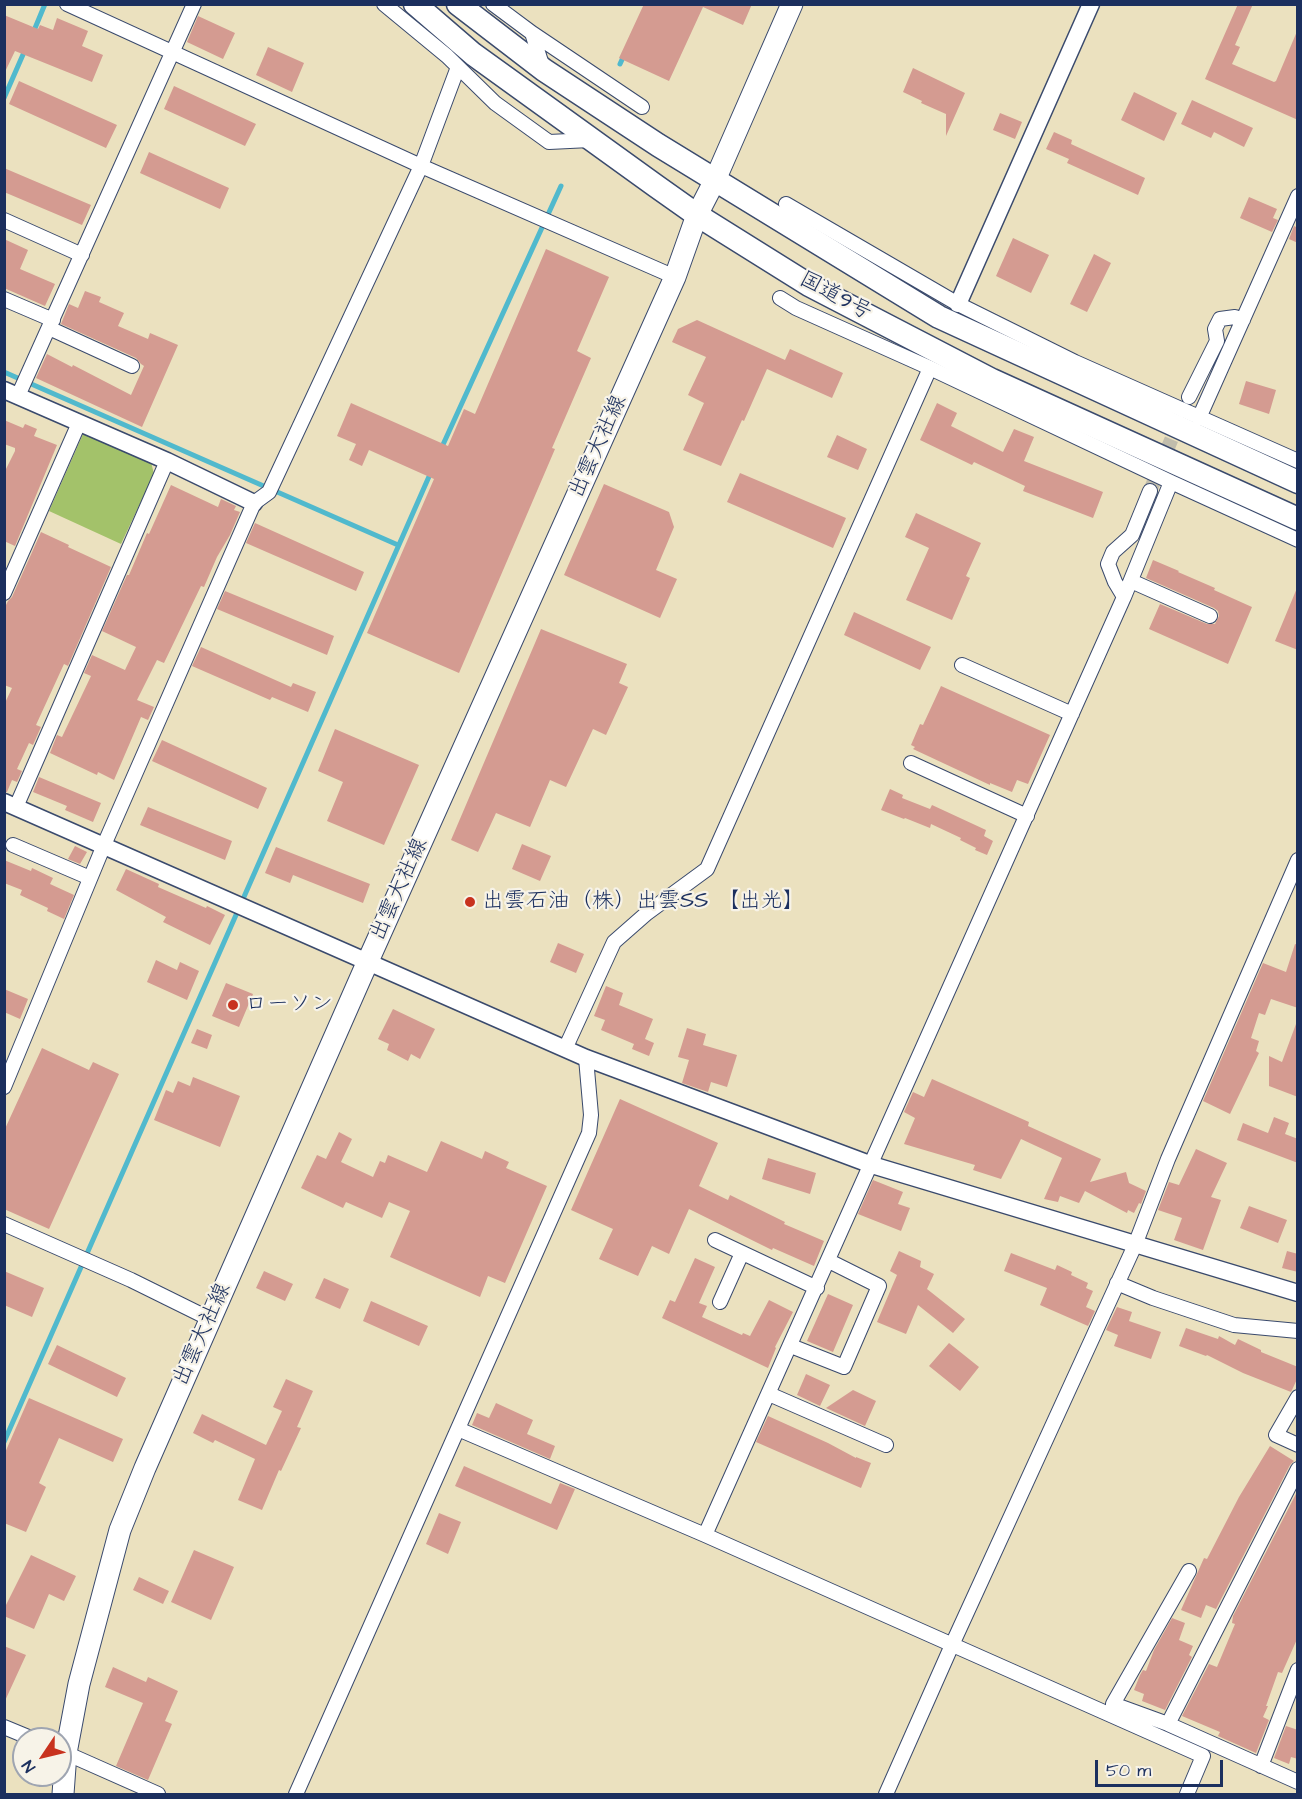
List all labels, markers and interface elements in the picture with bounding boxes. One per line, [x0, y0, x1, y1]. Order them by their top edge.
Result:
street label: 国道9号 [794, 267, 876, 327]
street label: 出雲大社線 [565, 391, 633, 503]
street label: 出雲大社線 [366, 834, 434, 946]
place label: 出雲石油（株）出雲SS 【出光】 [482, 889, 805, 915]
marker: 出雲石油（株）出雲SS 【出光】 [463, 895, 477, 909]
place label: ローソン [245, 992, 333, 1018]
marker: ローソン [226, 998, 240, 1012]
street label: 出雲大社線 [169, 1279, 237, 1391]
north arrow [12, 1727, 72, 1787]
scale bar [1098, 1748, 1226, 1786]
text: N [17, 1756, 41, 1777]
text: 50 m [1106, 1758, 1151, 1783]

